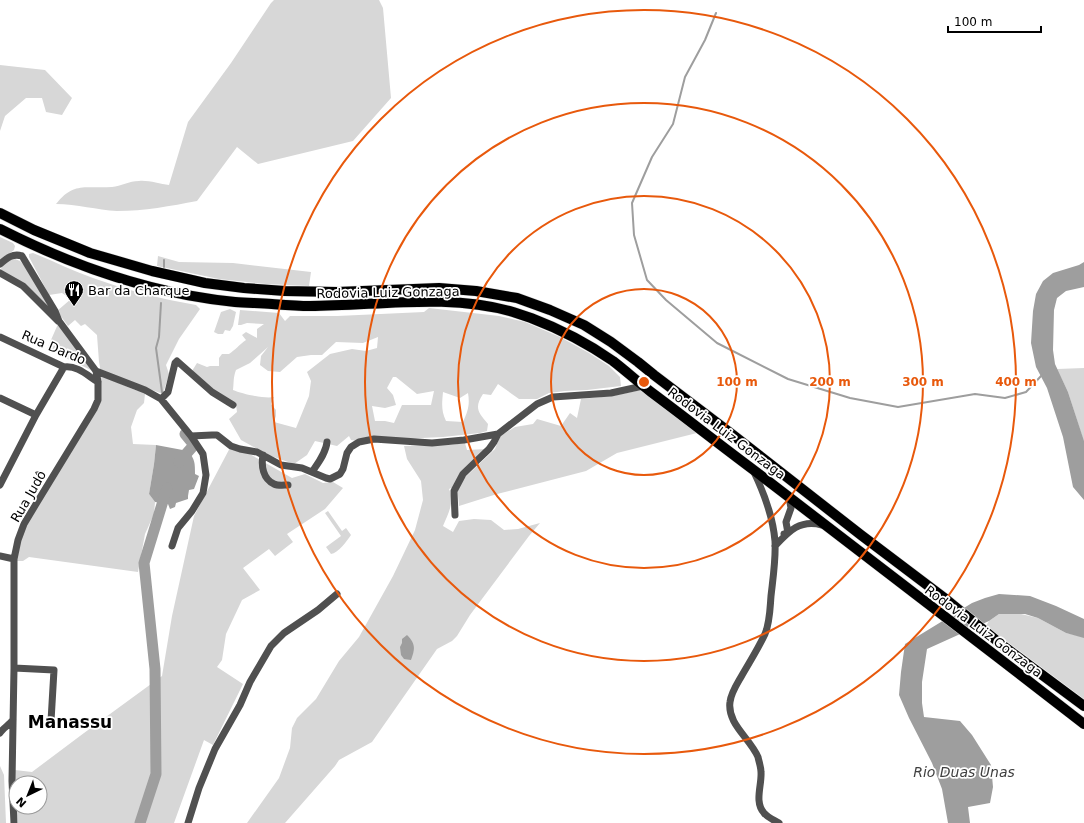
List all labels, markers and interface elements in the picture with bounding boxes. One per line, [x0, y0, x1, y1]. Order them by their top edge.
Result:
scale bar [948, 8, 1041, 34]
text: 100 m [954, 15, 992, 29]
restaurant icon: Bar da Charque [63, 279, 85, 307]
place label: Bar da Charque [88, 283, 190, 298]
street label: Rodovia Luiz Gonzaga [316, 284, 460, 301]
street label: Rua Dardo [20, 327, 88, 368]
centre of rings [637, 375, 651, 389]
text: 100 m [716, 375, 758, 389]
text: 200 m [809, 375, 851, 389]
text: 300 m [902, 375, 944, 389]
text: 400 m [995, 375, 1037, 389]
street label: Rodovia Luiz Gonzaga [665, 384, 788, 482]
street label: Rua Judô [8, 468, 49, 525]
street label: Rodovia Luiz Gonzaga [922, 582, 1045, 680]
district label: Manassu [28, 712, 112, 732]
water label: Rio Duas Unas [913, 764, 1015, 780]
north arrow [8, 775, 48, 815]
text: N [14, 794, 29, 810]

